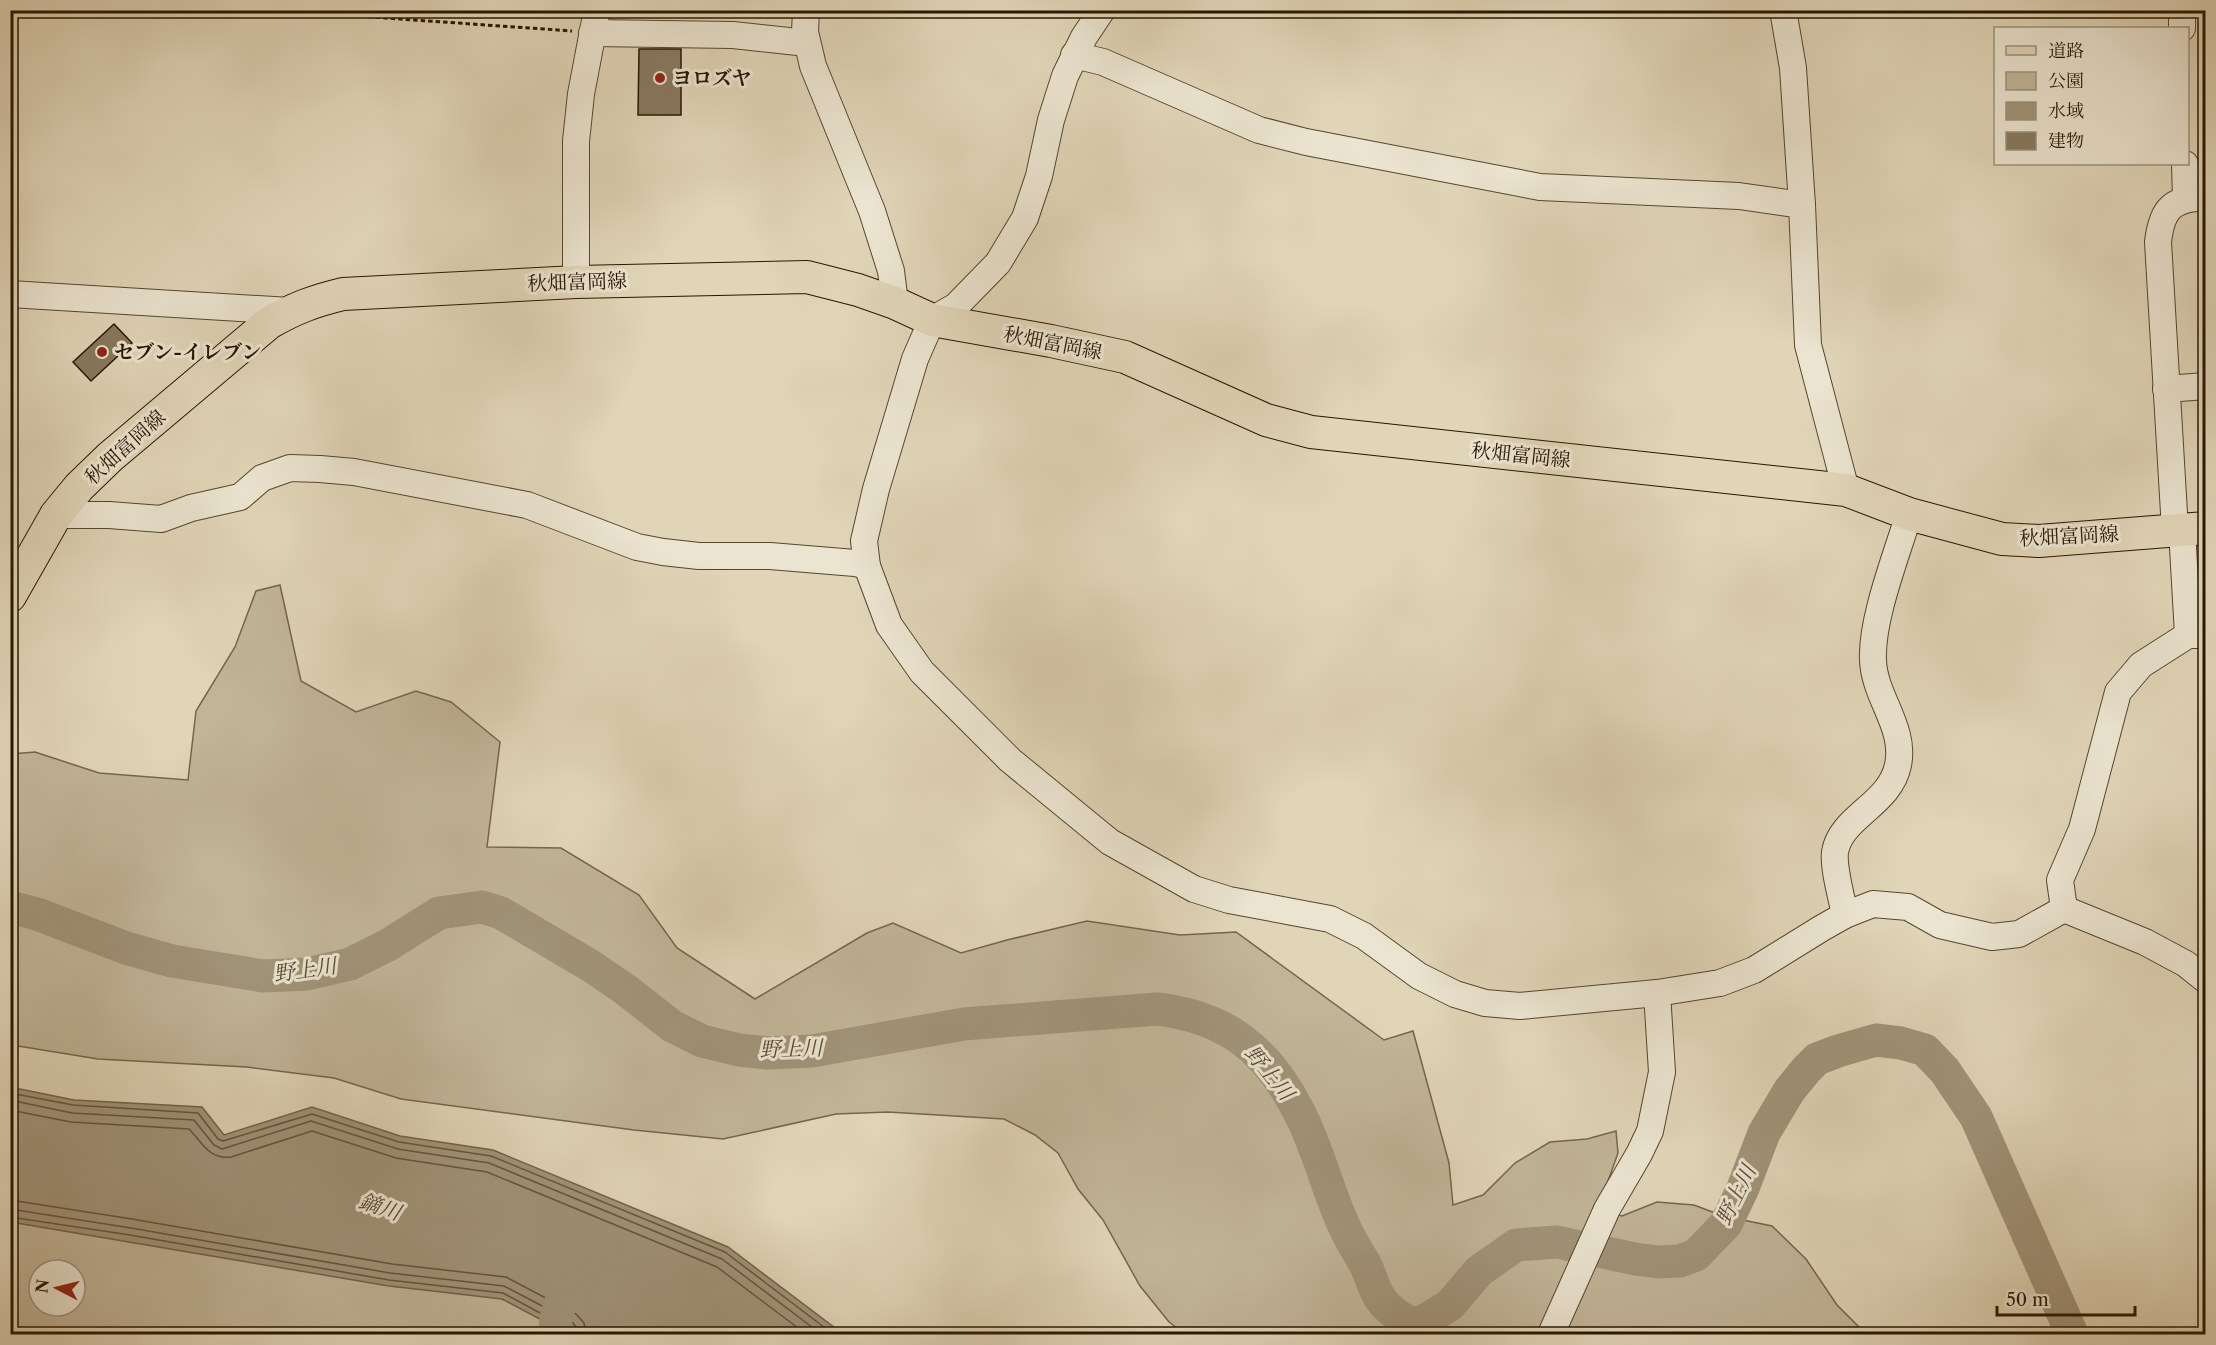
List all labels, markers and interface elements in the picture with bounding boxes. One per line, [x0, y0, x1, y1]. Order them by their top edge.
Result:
legend [1994, 27, 2189, 165]
text: 道路 [2048, 40, 2084, 62]
place label: ヨロズヤ [672, 66, 752, 90]
text: 公園 [2048, 70, 2084, 92]
marker: ヨロズヤ [653, 71, 667, 85]
text: 水域 [2048, 100, 2084, 122]
text: 建物 [2048, 130, 2084, 152]
street label: 秋畑富岡線 [527, 268, 627, 296]
street label: 秋畑富岡線 [1002, 322, 1104, 364]
place label: セブン-イレブン [114, 340, 261, 364]
marker: セブン-イレブン [95, 345, 109, 359]
street label: 秋畑富岡線 [80, 405, 170, 489]
street label: 秋畑富岡線 [1470, 438, 1572, 472]
street label: 秋畑富岡線 [2018, 521, 2120, 551]
water label: 野上川 [272, 952, 340, 986]
water label: 野上川 [759, 1035, 825, 1062]
water label: 野上川 [1240, 1040, 1300, 1107]
water label: 野上川 [1711, 1159, 1761, 1229]
water label: 鏑川 [356, 1188, 406, 1226]
north arrow [27, 1258, 87, 1318]
text: N [31, 1278, 53, 1294]
scale bar [1997, 1279, 2135, 1317]
text: 50 m [2006, 1289, 2049, 1311]

